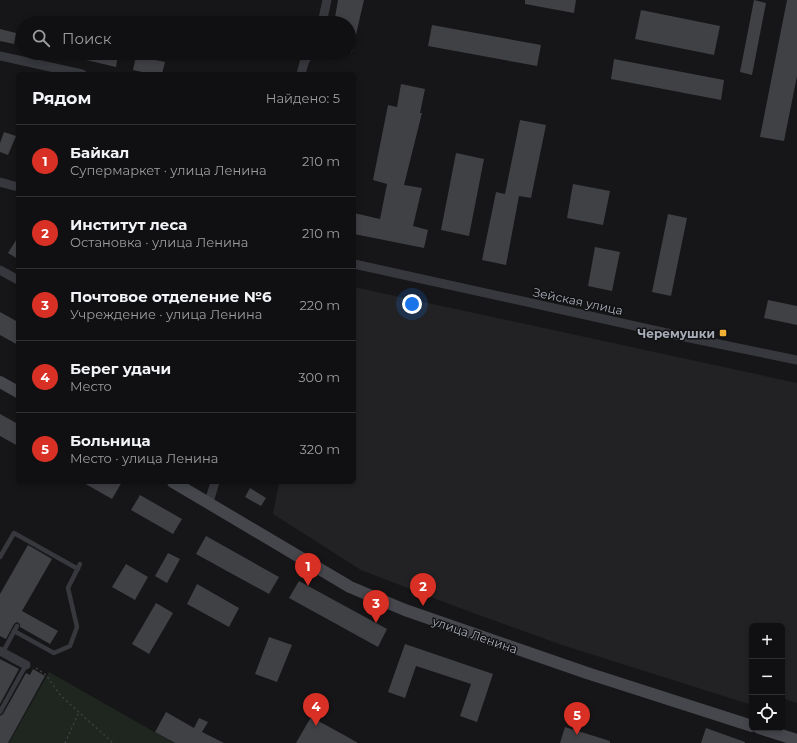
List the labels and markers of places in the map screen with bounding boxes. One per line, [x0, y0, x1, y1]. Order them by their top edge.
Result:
place label: Черемушки [637, 326, 715, 341]
marker: Черемушки [718, 328, 728, 338]
pin: 1 [295, 553, 321, 586]
pin: 2 [410, 573, 436, 606]
pin: 3 [363, 590, 389, 623]
pin: 4 [303, 693, 329, 726]
pin: 5 [564, 702, 590, 735]

